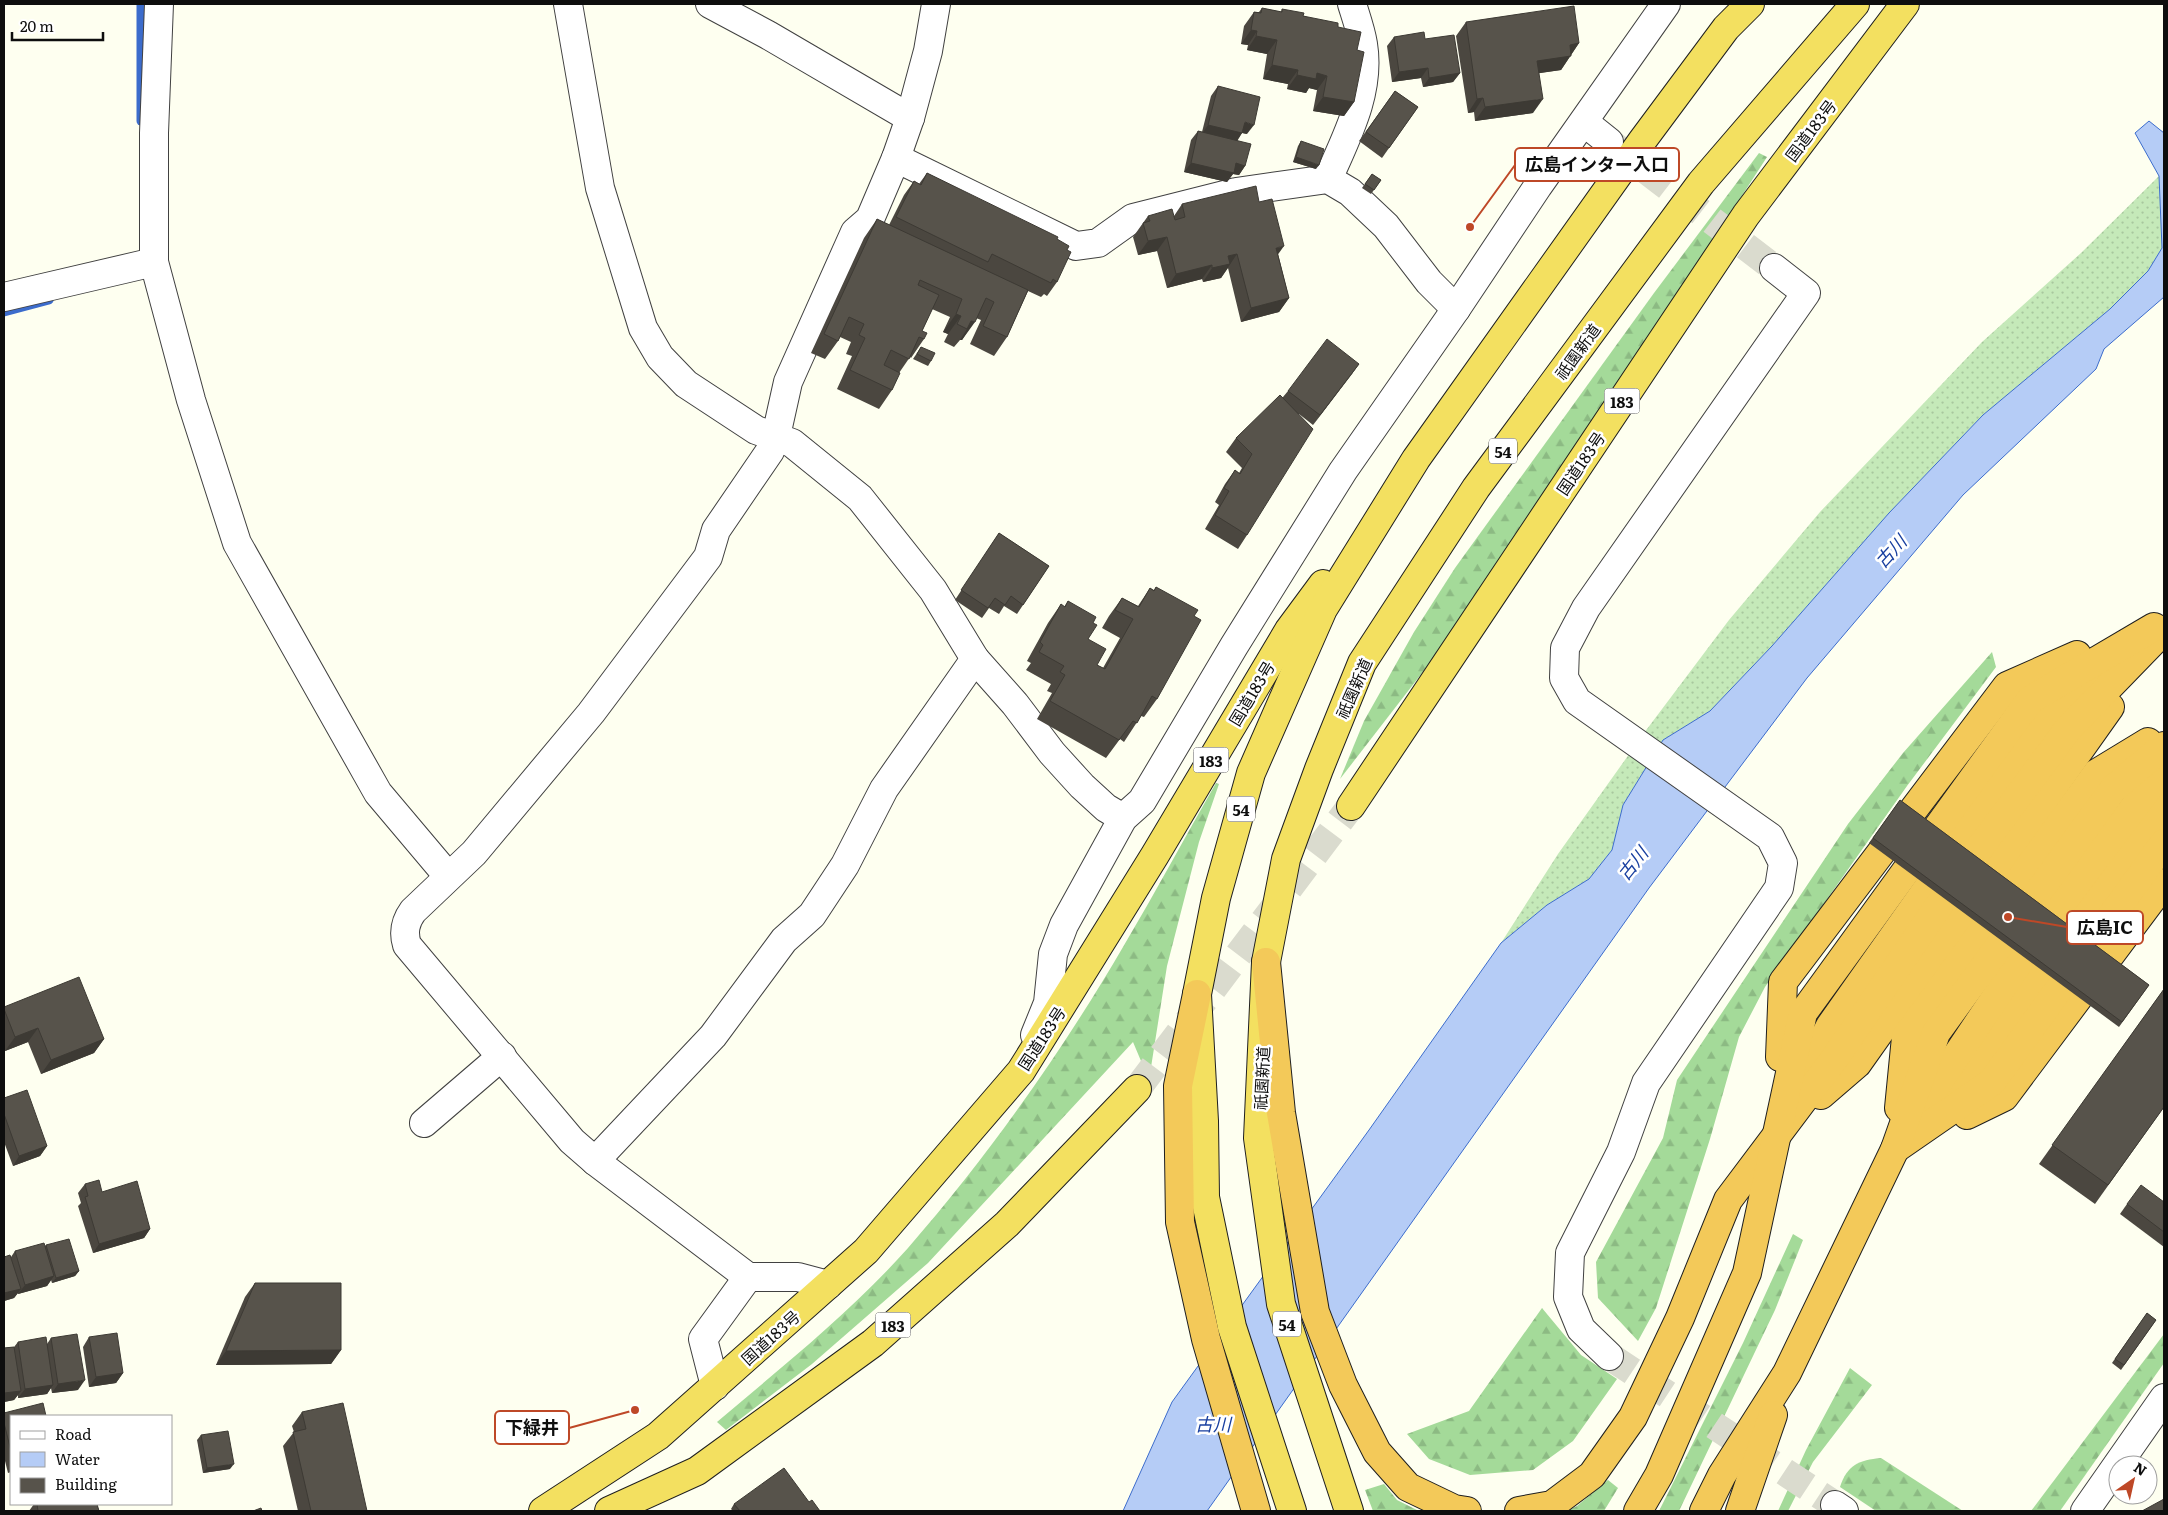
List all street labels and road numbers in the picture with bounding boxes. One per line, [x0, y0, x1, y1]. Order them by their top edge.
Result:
street label: 国道183号 [1779, 94, 1841, 166]
street label: 祇園新道 [1548, 318, 1606, 384]
road number: 183 [1604, 388, 1640, 414]
street label: 国道183号 [1550, 426, 1610, 500]
road number: 54 [1489, 438, 1517, 464]
street label: 祇園新道 [1329, 654, 1377, 722]
street label: 国道183号 [1222, 656, 1280, 730]
road number: 183 [1194, 748, 1228, 772]
road number: 54 [1227, 796, 1255, 822]
street label: 国道183号 [1011, 1001, 1071, 1075]
street label: 祇園新道 [1247, 1045, 1275, 1111]
street label: 国道183号 [735, 1304, 805, 1370]
road number: 183 [876, 1312, 910, 1338]
road number: 54 [1273, 1312, 1301, 1336]

